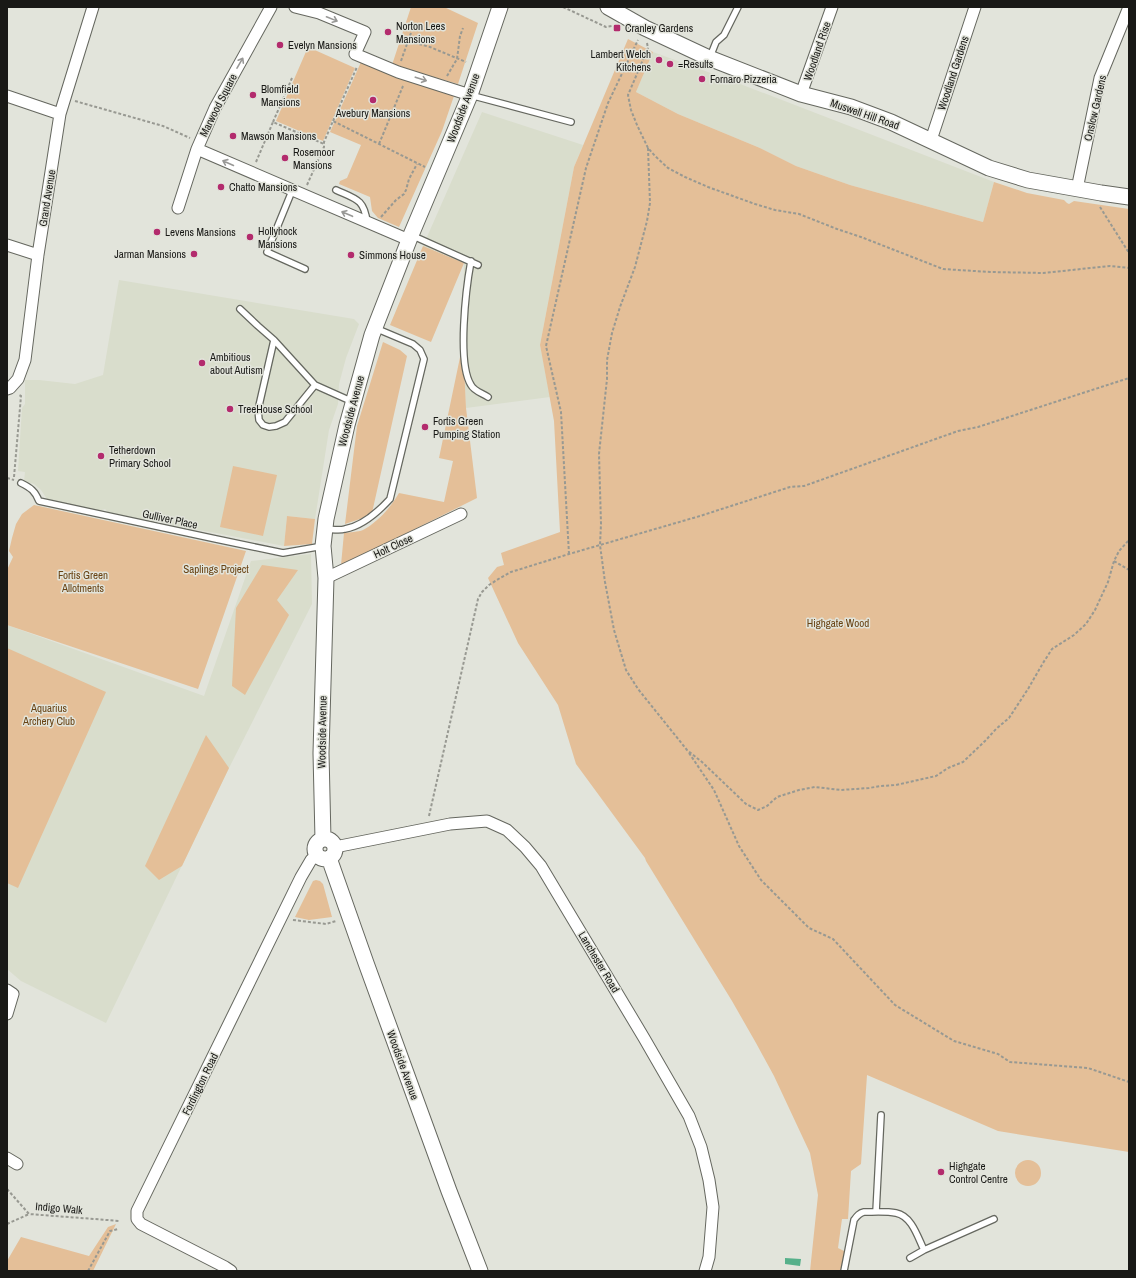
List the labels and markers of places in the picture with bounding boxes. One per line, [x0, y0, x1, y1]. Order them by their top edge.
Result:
place label: Norton Lees Mansions [396, 19, 446, 46]
place label: Cranley Gardens [625, 21, 694, 35]
marker: Cranley Gardens [612, 23, 622, 33]
marker: Norton Lees Mansions [383, 27, 393, 37]
place label: Evelyn Mansions [288, 38, 357, 52]
marker: Evelyn Mansions [275, 40, 285, 50]
place label: Lambert Welch Kitchens [591, 47, 651, 74]
marker: Lambert Welch Kitchens [654, 55, 664, 65]
place label: =Results [678, 57, 714, 71]
marker: =Results [665, 59, 675, 69]
place label: Fornaro Pizzeria [710, 72, 777, 86]
marker: Fornaro Pizzeria [697, 74, 707, 84]
place label: Blomfield Mansions [261, 82, 301, 109]
marker: Blomfield Mansions [248, 90, 258, 100]
marker: Avebury Mansions [368, 95, 378, 105]
place label: Avebury Mansions [335, 106, 411, 120]
place label: Mawson Mansions [241, 129, 317, 143]
marker: Mawson Mansions [228, 131, 238, 141]
place label: Rosemoor Mansions [293, 145, 335, 172]
marker: Rosemoor Mansions [280, 153, 290, 163]
place label: Chatto Mansions [229, 180, 298, 194]
marker: Chatto Mansions [216, 182, 226, 192]
place label: Hollyhock Mansions [258, 224, 298, 251]
place label: Levens Mansions [165, 225, 236, 239]
marker: Levens Mansions [152, 227, 162, 237]
marker: Hollyhock Mansions [245, 232, 255, 242]
place label: Jarman Mansions [114, 247, 186, 261]
place label: Simmons House [359, 248, 426, 262]
marker: Jarman Mansions [189, 249, 199, 259]
marker: Simmons House [346, 250, 356, 260]
place label: Ambitious about Autism [209, 350, 263, 377]
marker: Ambitious about Autism [197, 358, 207, 368]
place label: TreeHouse School [238, 402, 312, 416]
marker: TreeHouse School [225, 404, 235, 414]
place label: Fortis Green Pumping Station [433, 414, 500, 441]
marker: Fortis Green Pumping Station [420, 422, 430, 432]
place label: Tetherdown Primary School [109, 443, 171, 470]
marker: Tetherdown Primary School [96, 451, 106, 461]
place label: Highgate Control Centre [949, 1159, 1008, 1186]
marker: Highgate Control Centre [936, 1167, 946, 1177]

